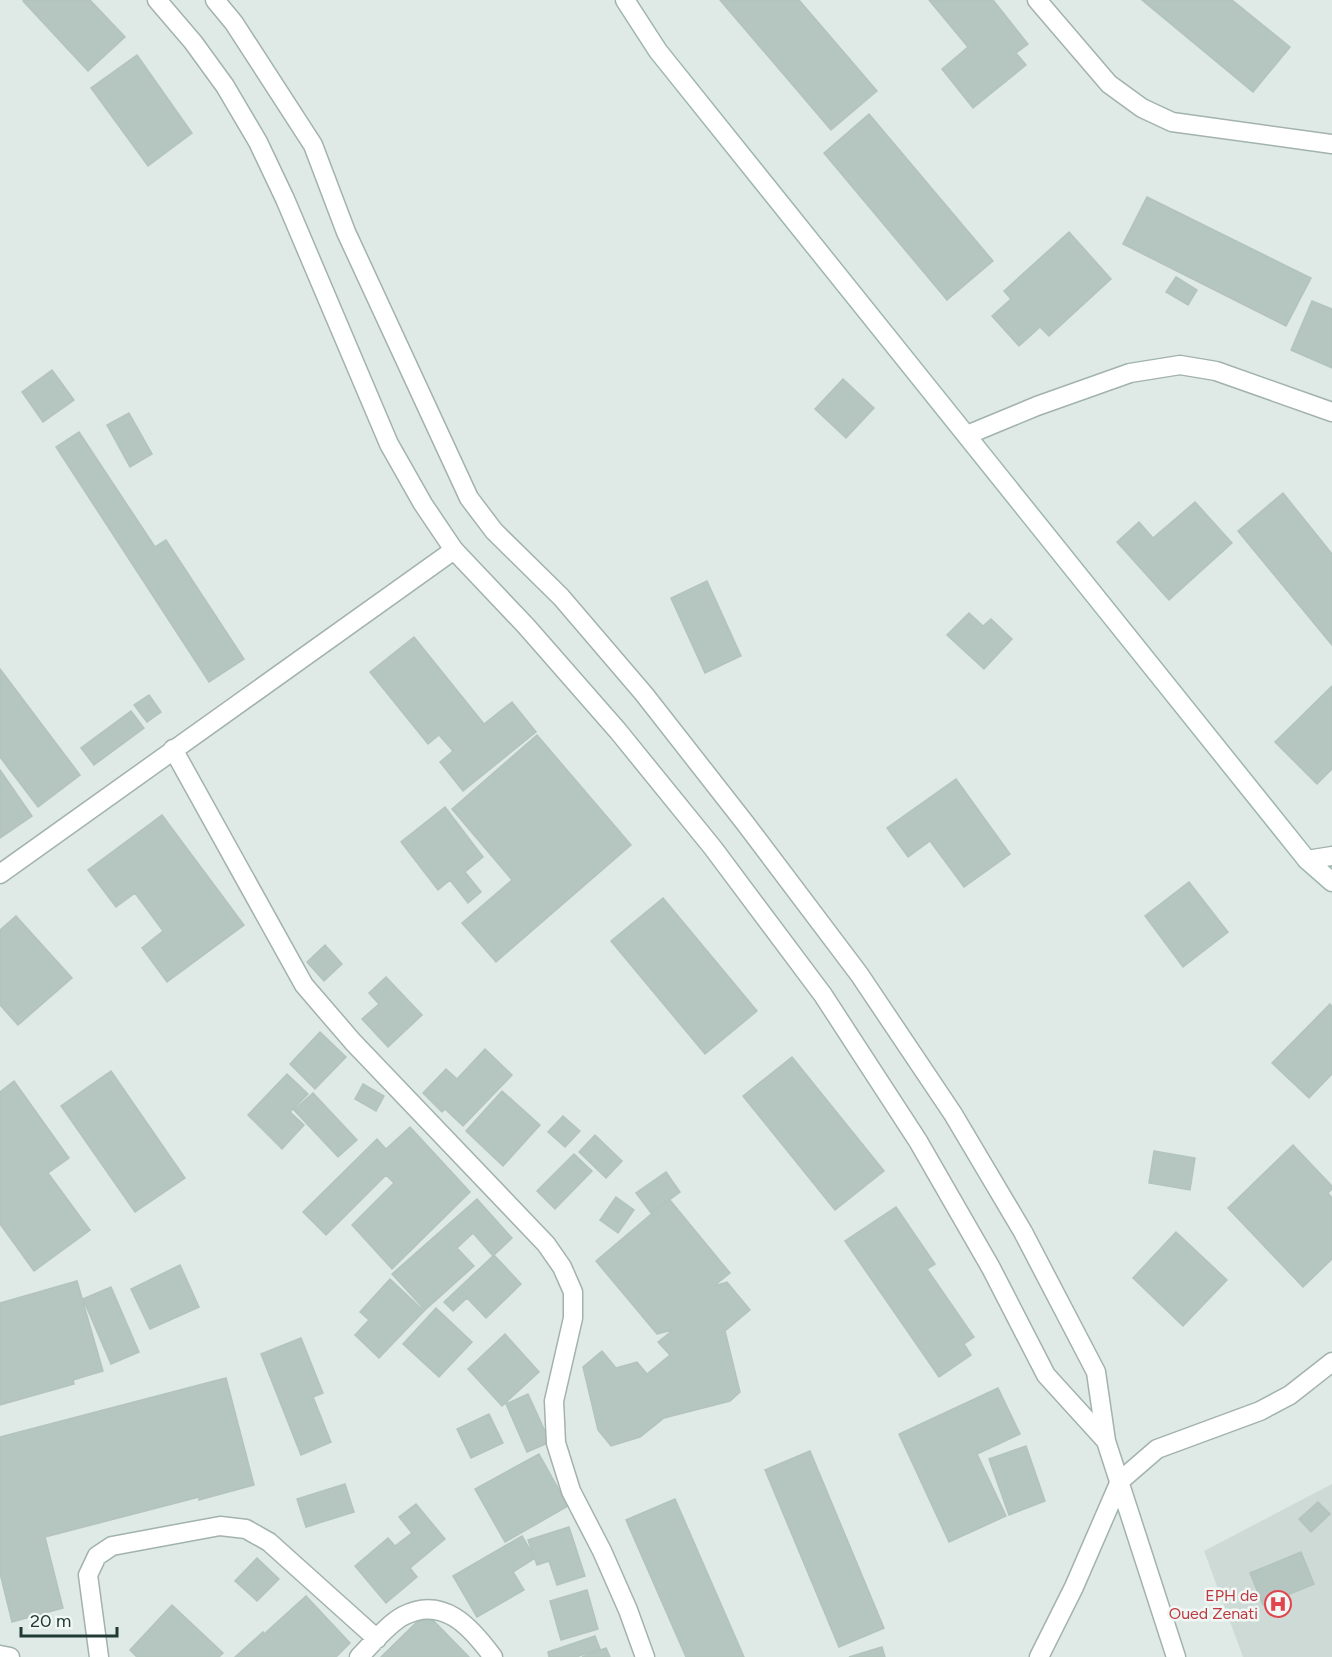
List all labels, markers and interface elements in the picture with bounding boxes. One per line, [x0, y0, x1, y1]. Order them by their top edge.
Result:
place label: EPH de Oued Zenati [1169, 1586, 1258, 1623]
hospital icon: EPH de Oued Zenati [1263, 1589, 1293, 1619]
scale bar [21, 1600, 117, 1638]
text: 20 m [30, 1610, 71, 1632]

